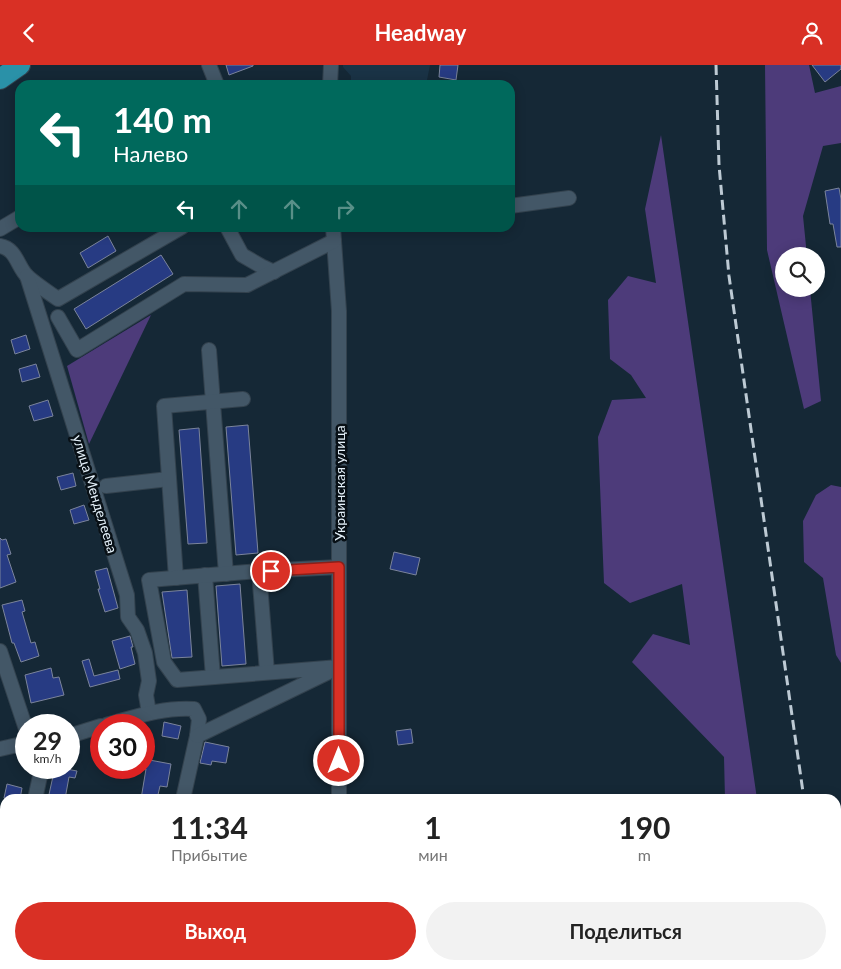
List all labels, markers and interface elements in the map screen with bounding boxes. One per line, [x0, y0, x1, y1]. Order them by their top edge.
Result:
icon: back [15, 19, 43, 47]
text: Headway [375, 19, 466, 46]
icon: person [798, 19, 826, 47]
text: 140 m [113, 98, 212, 140]
icon: left [30, 100, 95, 165]
text: Налево [113, 140, 188, 167]
icon: left [172, 195, 200, 223]
icon: ahead [225, 195, 253, 223]
icon: ahead [278, 195, 306, 223]
icon: right [331, 195, 359, 223]
map controls [775, 247, 825, 297]
button: search [775, 247, 825, 297]
street label: Украинская улица [331, 425, 348, 541]
street label: улица Менделеева [69, 433, 122, 555]
pin [250, 550, 292, 592]
icon: arrive [257, 557, 285, 585]
speed limit sign: 30 [90, 714, 155, 779]
text: 29 [33, 725, 62, 755]
position arrow [312, 734, 364, 786]
text: km/h [33, 751, 62, 766]
text: 11:34 [170, 809, 248, 845]
text: 1 [424, 809, 442, 845]
text: 190 [618, 809, 671, 845]
text: Прибытие [171, 845, 247, 864]
text: мин [418, 845, 448, 864]
text: m [638, 845, 651, 864]
button: Выход [15, 902, 416, 960]
button: Поделиться [426, 902, 826, 960]

